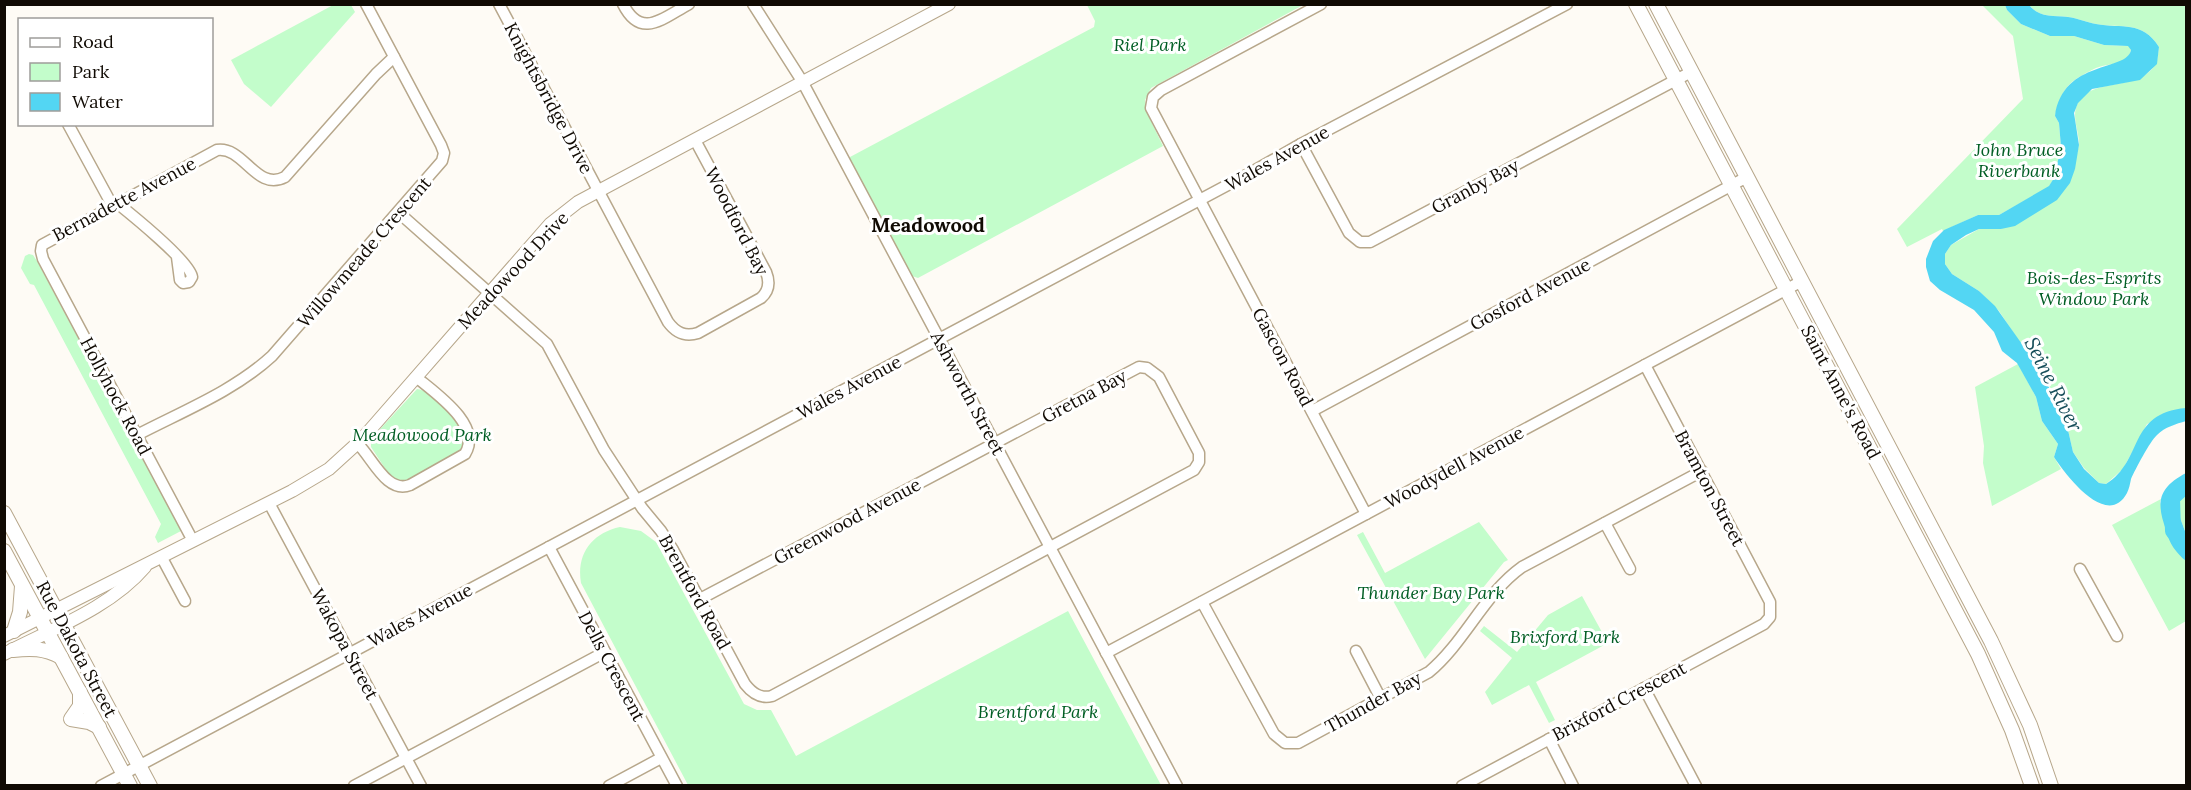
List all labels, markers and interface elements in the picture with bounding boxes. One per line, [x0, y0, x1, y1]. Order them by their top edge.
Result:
legend [18, 18, 213, 126]
street label: Knightsbridge Drive [499, 18, 599, 178]
text: Road [72, 30, 114, 53]
park label: Riel Park [1113, 33, 1187, 56]
text: Park [72, 60, 110, 83]
text: Water [72, 90, 123, 113]
street label: Wales Avenue [1221, 120, 1333, 196]
park label: John Bruce Riverbank [1974, 138, 2063, 182]
street label: Bernadette Avenue [48, 151, 200, 246]
street label: Granby Bay [1427, 153, 1523, 219]
street label: Woodford Bay [700, 163, 774, 279]
street label: Willowmeade Crescent [292, 172, 436, 332]
street label: Meadowood Drive [453, 206, 574, 334]
district label: Meadowood [871, 212, 985, 237]
street label: Gosford Avenue [1466, 252, 1594, 335]
park label: Bois-des-Esprits Window Park [2027, 266, 2161, 310]
street label: Gascon Road [1247, 304, 1319, 411]
street label: Saint Anne's Road [1796, 321, 1886, 463]
street label: Ashworth Street [925, 326, 1010, 459]
street label: Hollyhock Road [75, 333, 157, 459]
water label: Seine River [2020, 333, 2089, 436]
street label: Wales Avenue [793, 350, 906, 424]
street label: Gretna Bay [1038, 364, 1131, 428]
street label: Woodydell Avenue [1380, 420, 1528, 513]
park label: Meadowood Park [352, 423, 492, 446]
street label: Bramton Street [1670, 426, 1750, 550]
street label: Greenwood Avenue [770, 472, 925, 569]
street label: Brentford Road [654, 531, 736, 654]
street label: Rue Dakota Street [31, 577, 123, 721]
street label: Wales Avenue [364, 578, 477, 652]
park label: Thunder Bay Park [1357, 581, 1505, 604]
street label: Wakopa Street [306, 585, 384, 703]
street label: Dells Crescent [573, 607, 651, 725]
park label: Brixford Park [1510, 625, 1620, 648]
street label: Brixford Crescent [1548, 656, 1690, 746]
street label: Thunder Bay [1321, 666, 1426, 738]
park label: Brentford Park [978, 700, 1098, 723]

